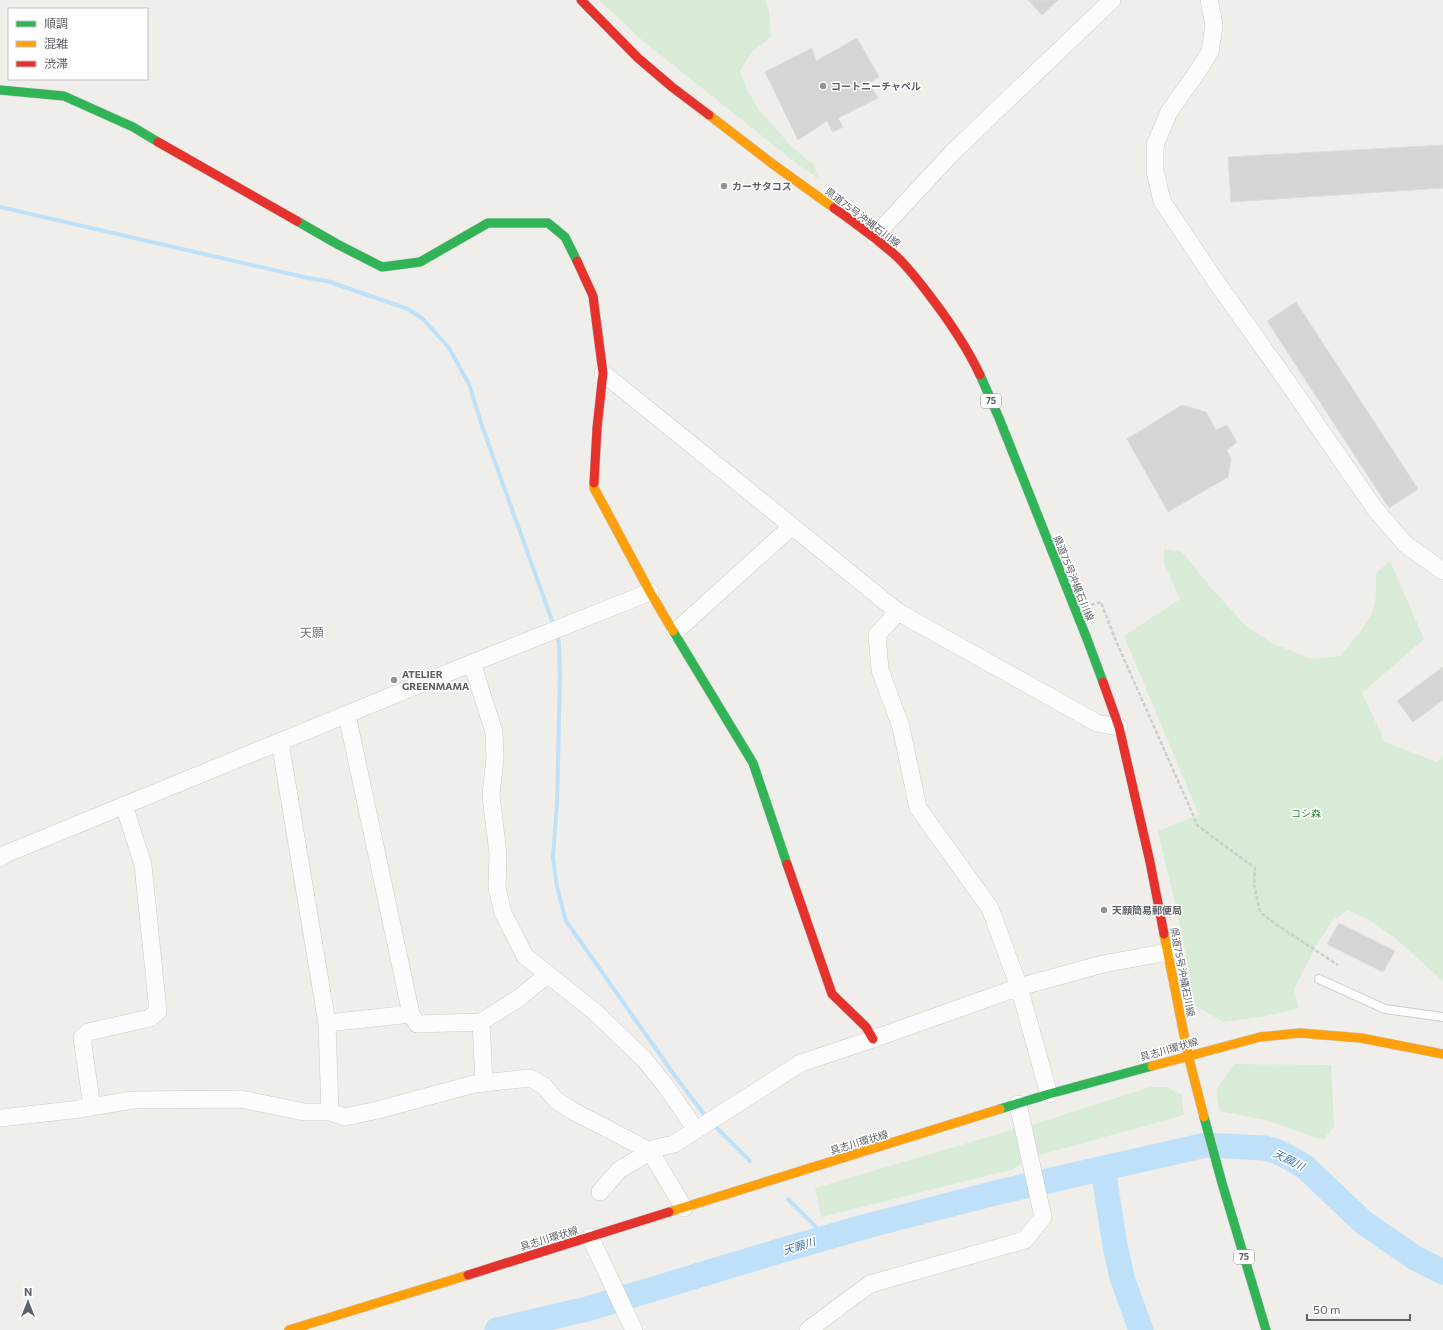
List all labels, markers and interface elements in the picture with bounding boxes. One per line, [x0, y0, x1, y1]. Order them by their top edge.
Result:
legend [8, 8, 148, 80]
text: 順調 [44, 16, 68, 30]
text: 混雑 [44, 36, 68, 50]
text: 渋滞 [44, 56, 68, 70]
place label: コートニーチャペル [831, 80, 921, 92]
marker: コートニーチャペル [818, 81, 828, 91]
place label: カーサタコス [732, 180, 792, 192]
marker: カーサタコス [719, 181, 729, 191]
street label: 県道75号沖縄石川線 [823, 185, 903, 249]
road number: 75 [981, 394, 1001, 408]
street label: 県道75号沖縄石川線 [1051, 534, 1097, 622]
district label: 天願 [300, 625, 324, 639]
place label: ATELIER GREENMAMA [402, 668, 469, 692]
marker: ATELIER GREENMAMA [389, 675, 399, 685]
park label: コシ森 [1291, 807, 1321, 819]
place label: 天願簡易郵便局 [1112, 904, 1182, 916]
marker: 天願簡易郵便局 [1099, 905, 1109, 915]
street label: 県道75号沖縄石川線 [1168, 926, 1198, 1018]
street label: 具志川環状線 [1139, 1035, 1199, 1063]
street label: 具志川環状線 [829, 1127, 889, 1157]
water label: 天願川 [1272, 1146, 1308, 1173]
street label: 具志川環状線 [519, 1223, 579, 1253]
water label: 天願川 [781, 1234, 817, 1257]
road number: 75 [1234, 1250, 1254, 1264]
north arrow [8, 1282, 48, 1322]
text: N [24, 1285, 32, 1298]
scale bar [1307, 1296, 1410, 1322]
text: 50 m [1313, 1302, 1341, 1316]

